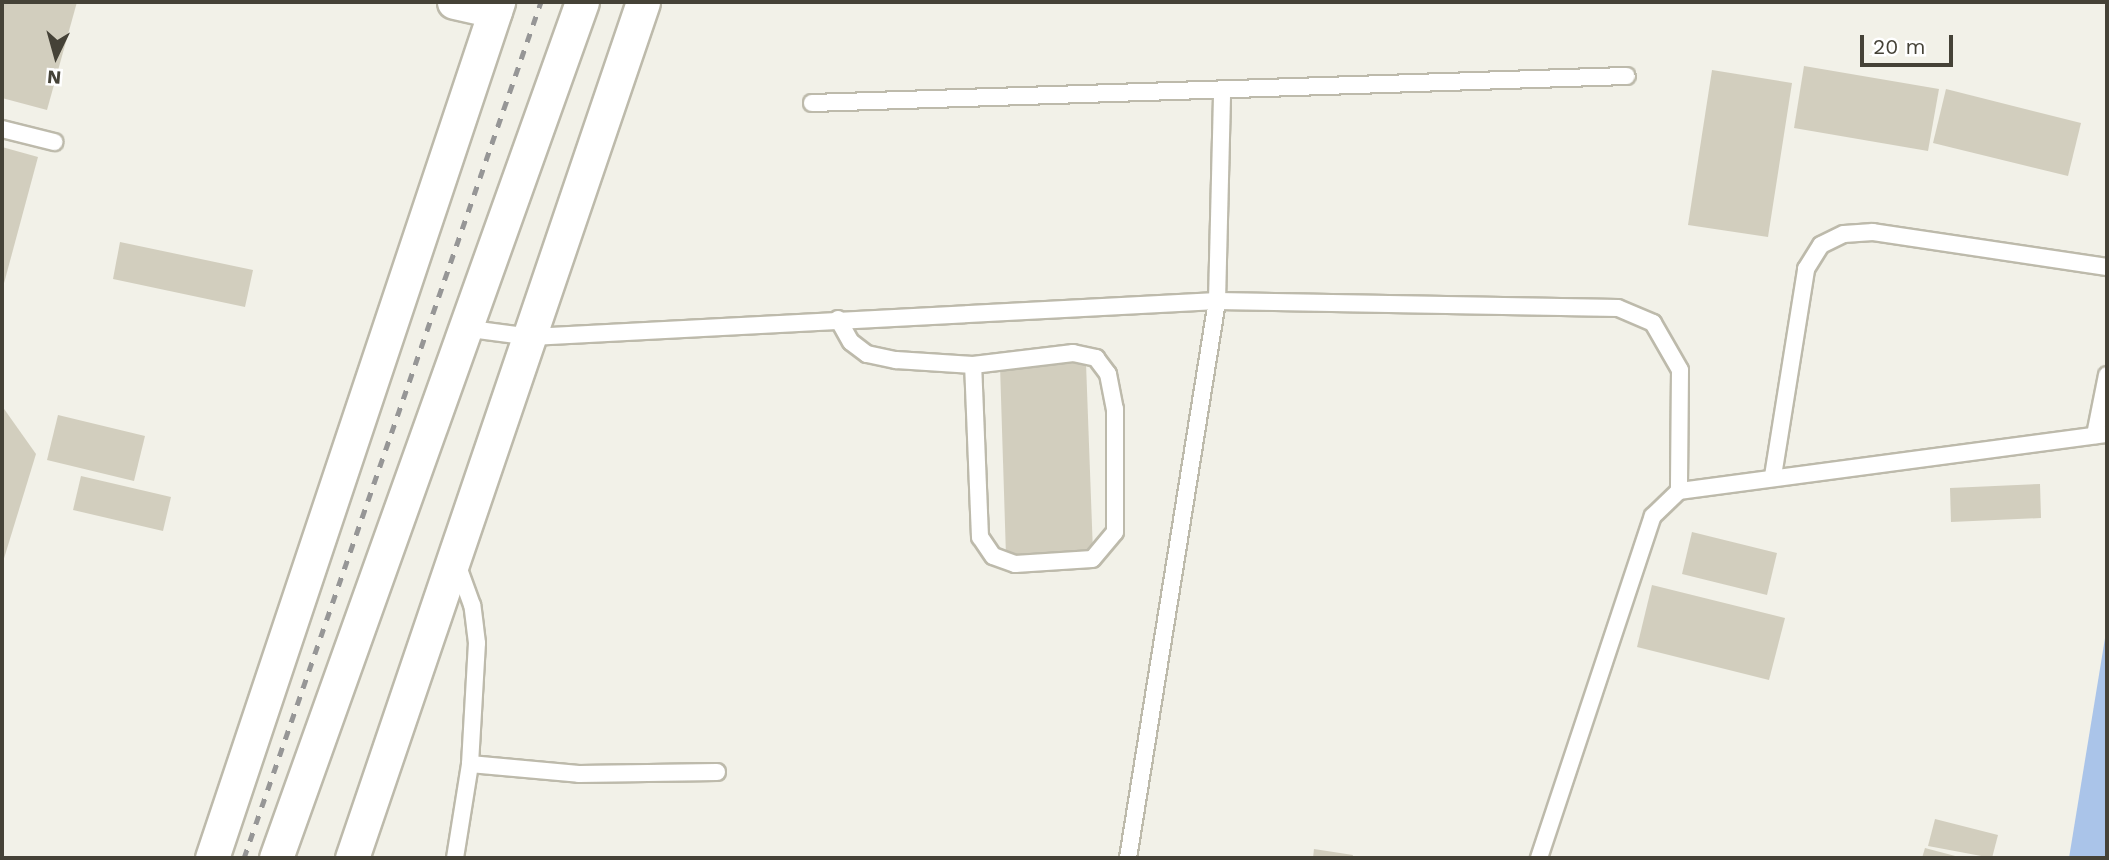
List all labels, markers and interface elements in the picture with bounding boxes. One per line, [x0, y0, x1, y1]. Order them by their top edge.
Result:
north arrow [21, 21, 91, 91]
scale bar [1864, 21, 1957, 65]
text: 20 m [1873, 34, 1925, 59]
text: N [46, 65, 62, 89]

